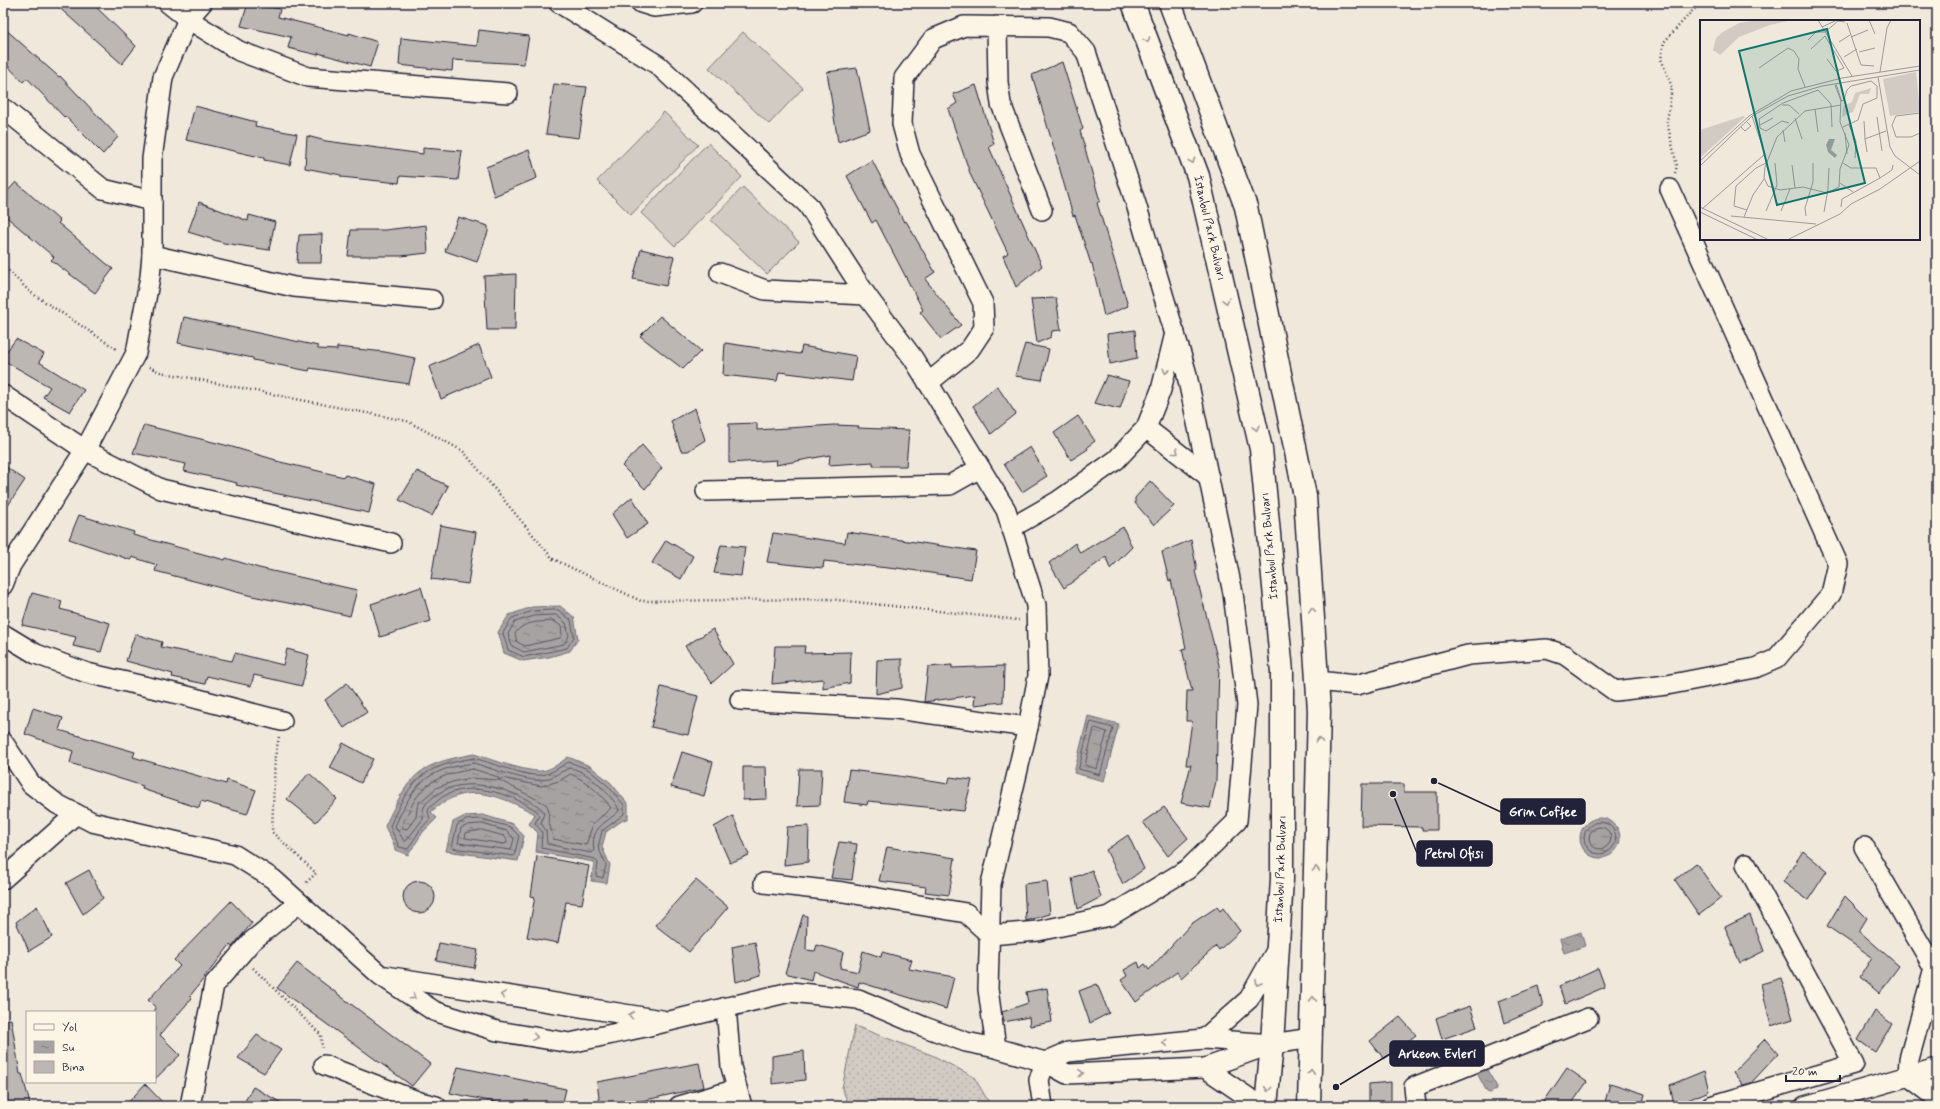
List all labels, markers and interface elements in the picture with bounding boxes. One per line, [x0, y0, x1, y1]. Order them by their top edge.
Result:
inset map [1700, 20, 1920, 240]
one-way arrow [1142, 36, 1151, 43]
one-way arrow [1188, 158, 1196, 165]
street label: İstanbul Park Bulvarı [1189, 174, 1229, 282]
one-way arrow [1222, 298, 1230, 304]
one-way arrow [1162, 367, 1170, 374]
one-way arrow [1251, 425, 1259, 431]
one-way arrow [1172, 447, 1179, 454]
street label: İstanbul Park Bulvarı [1257, 492, 1283, 600]
one-way arrow [1308, 607, 1317, 613]
one-way arrow [1314, 737, 1323, 743]
callout: Grin Coffee [1501, 799, 1585, 824]
text: Grin Coffee [1509, 804, 1578, 821]
street label: İstanbul Park Bulvarı [1271, 815, 1291, 923]
callout: Petrol Ofisi [1417, 841, 1492, 866]
text: Petrol Ofisi [1425, 846, 1484, 863]
one-way arrow [1312, 866, 1320, 872]
one-way arrow [1255, 979, 1262, 986]
one-way arrow [500, 991, 506, 1000]
one-way arrow [409, 992, 416, 1000]
one-way arrow [1309, 996, 1317, 1002]
legend [26, 1011, 156, 1083]
one-way arrow [628, 1011, 634, 1020]
text: Yol [62, 1020, 77, 1036]
one-way arrow [532, 1032, 538, 1041]
one-way arrow [1162, 1038, 1168, 1047]
text: Su [62, 1040, 75, 1056]
callout: Arkeon Evleri [1390, 1041, 1484, 1066]
text: Arkeon Evleri [1398, 1046, 1476, 1063]
scale bar [1786, 1057, 1840, 1083]
text: Bina [62, 1060, 85, 1076]
text: 20 m [1792, 1064, 1818, 1080]
one-way arrow [1078, 1069, 1084, 1078]
one-way arrow [1307, 1069, 1315, 1075]
one-way arrow [1264, 1086, 1273, 1092]

